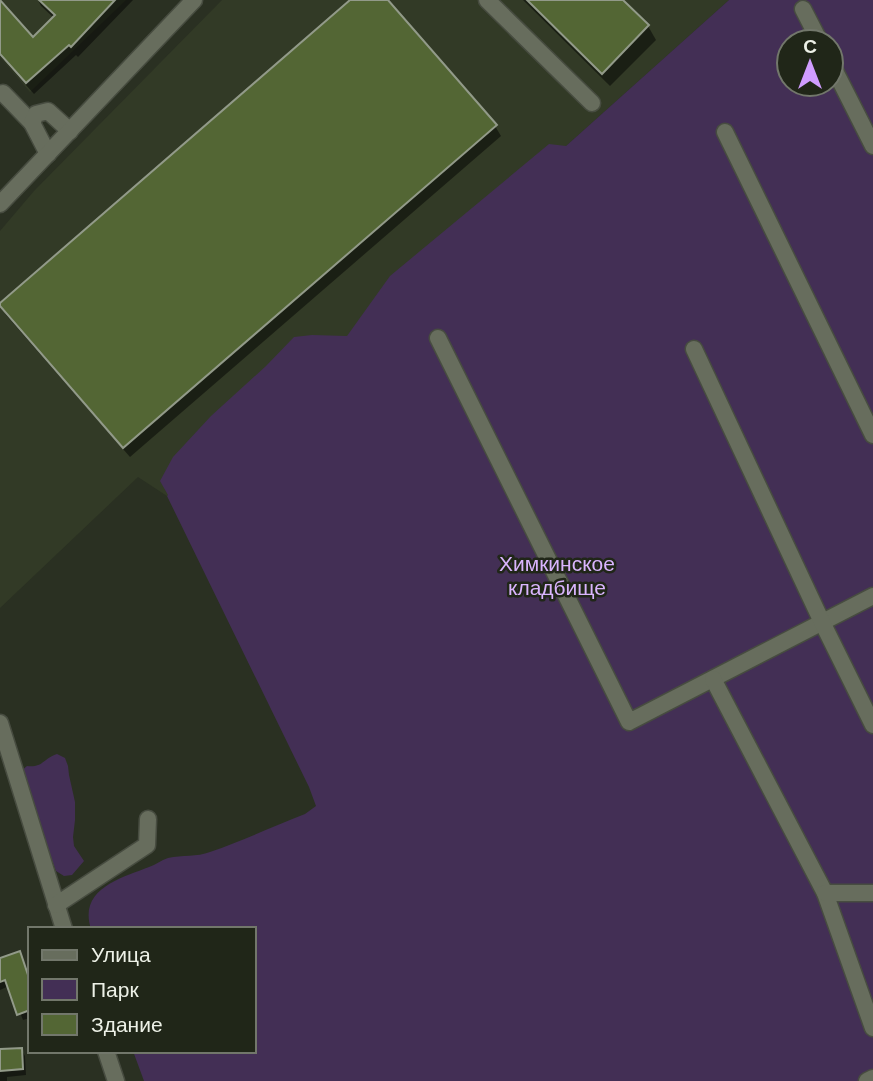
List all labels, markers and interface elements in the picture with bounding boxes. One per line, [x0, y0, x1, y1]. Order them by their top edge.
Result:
north arrow [775, 28, 845, 98]
text: С [803, 35, 817, 58]
park label: Химкинское кладбище [499, 551, 615, 600]
legend [28, 927, 256, 1053]
text: Улица [91, 942, 151, 967]
text: Парк [91, 977, 139, 1002]
text: Здание [91, 1012, 163, 1037]

